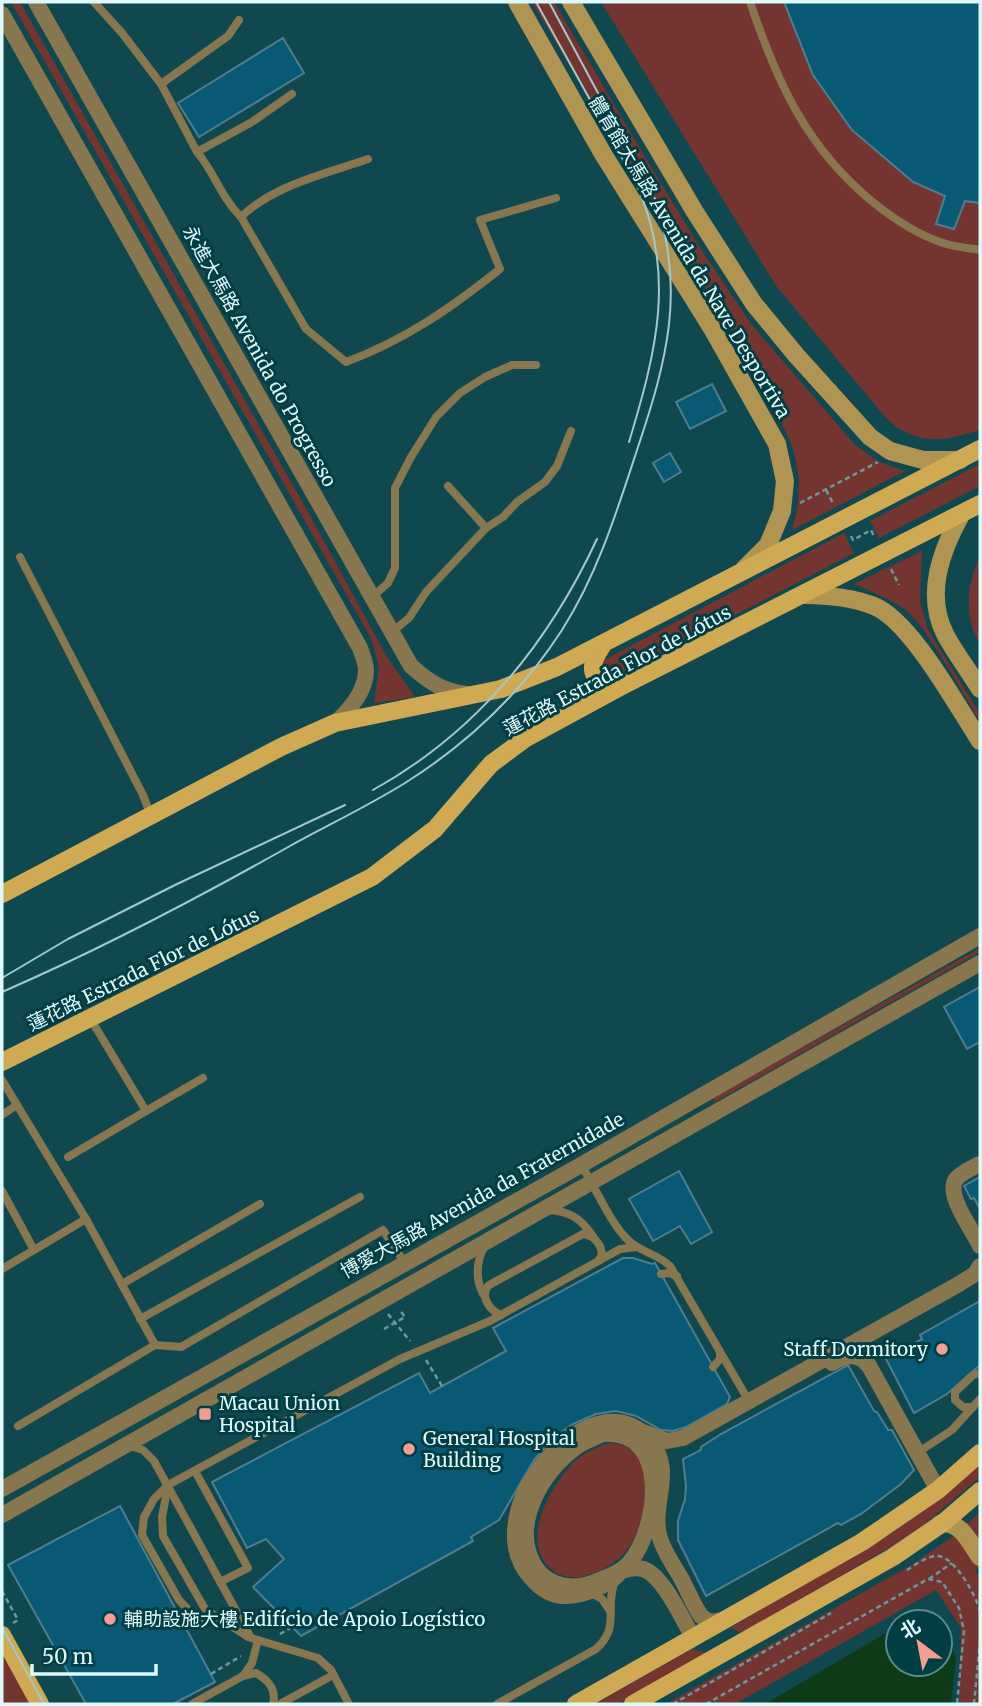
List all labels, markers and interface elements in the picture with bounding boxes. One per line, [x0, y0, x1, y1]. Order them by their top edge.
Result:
street label: 體育館大馬路 Avenida da Nave Desportiva [584, 91, 796, 423]
street label: 永進大馬路 Avenida do Progresso [178, 221, 342, 491]
street label: 蓮花路 Estrada Flor de Lótus [499, 600, 735, 740]
street label: 蓮花路 Estrada Flor de Lótus [23, 902, 263, 1036]
street label: 博愛大馬路 Avenida da Fraternidade [336, 1107, 628, 1283]
place label: Staff Dormitory [783, 1337, 928, 1361]
marker: Staff Dormitory [934, 1341, 950, 1357]
place label: Macau Union Hospital [219, 1391, 340, 1437]
marker: Macau Union Hospital [197, 1406, 213, 1422]
place label: General Hospital Building [423, 1426, 575, 1472]
marker: General Hospital Building [401, 1441, 417, 1457]
place label: 輔助設施大樓 Edifício de Apoio Logístico [124, 1607, 485, 1631]
north arrow [884, 1608, 954, 1678]
marker: 輔助設施大樓 Edifício de Apoio Logístico [102, 1611, 118, 1627]
text: 北 [896, 1613, 924, 1644]
scale bar [32, 1632, 156, 1676]
text: 50 m [42, 1643, 93, 1670]

